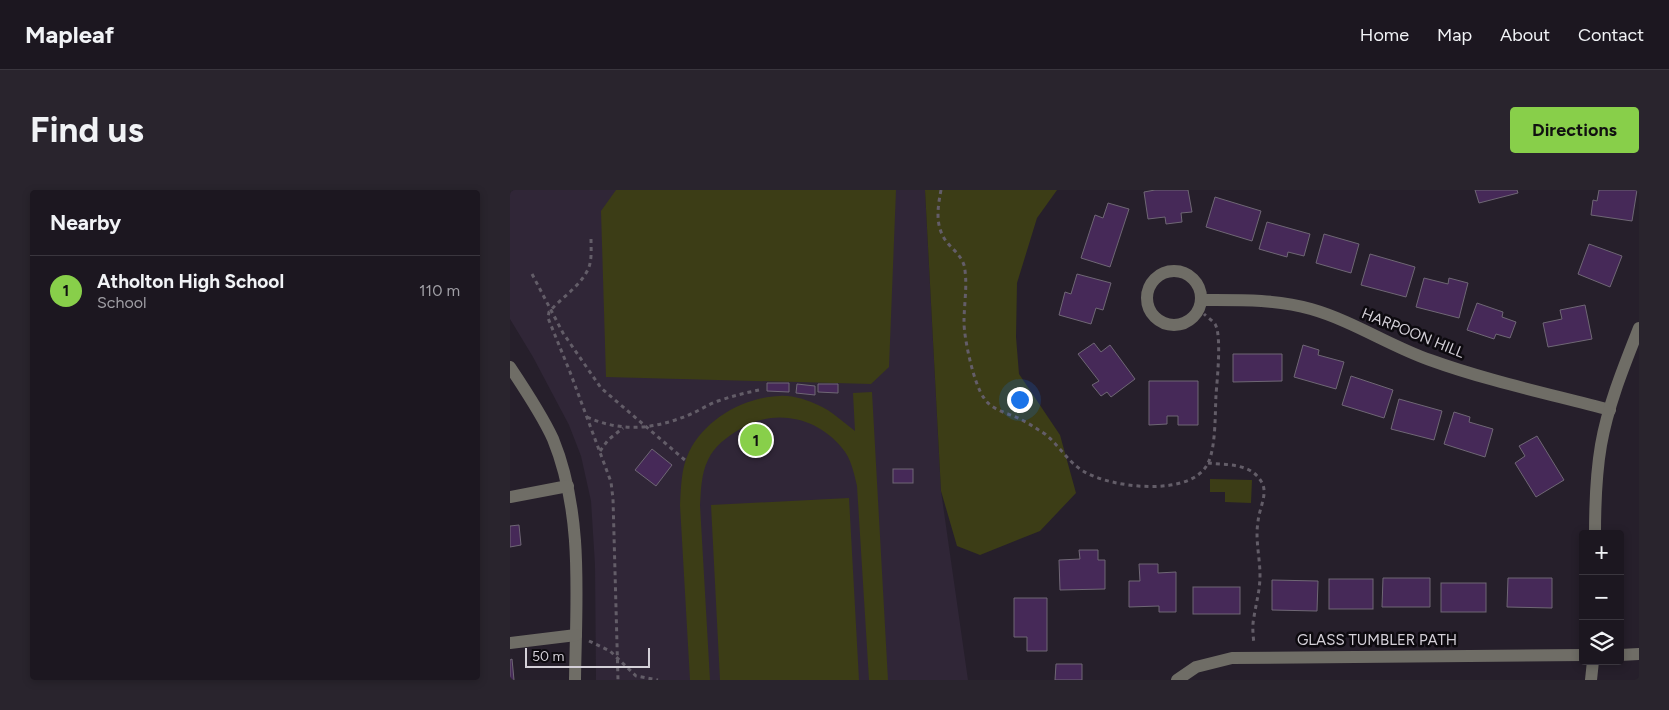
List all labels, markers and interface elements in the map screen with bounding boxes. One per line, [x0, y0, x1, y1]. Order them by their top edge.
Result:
text: Mapleaf [25, 20, 114, 49]
text: Home [1360, 24, 1409, 46]
text: Map [1437, 24, 1472, 46]
text: About [1500, 24, 1550, 46]
text: Contact [1578, 24, 1644, 46]
button: Directions [1510, 107, 1639, 153]
text: Find us [30, 109, 144, 151]
text: Nearby [50, 210, 121, 235]
text: Atholton High School [97, 270, 284, 293]
text: 1 [63, 281, 69, 300]
text: 110 m [419, 281, 460, 300]
text: School [97, 293, 147, 312]
street label: HARPOON HILL [1359, 304, 1467, 362]
your location [1007, 387, 1033, 413]
pin: 1 [740, 421, 772, 459]
map controls [1579, 530, 1624, 665]
button: + [1579, 530, 1624, 575]
button: − [1579, 575, 1624, 620]
button: layers [1579, 620, 1624, 665]
street label: GLASS TUMBLER PATH [1297, 631, 1457, 649]
scale bar [525, 645, 650, 668]
text: 50 m [532, 648, 564, 665]

